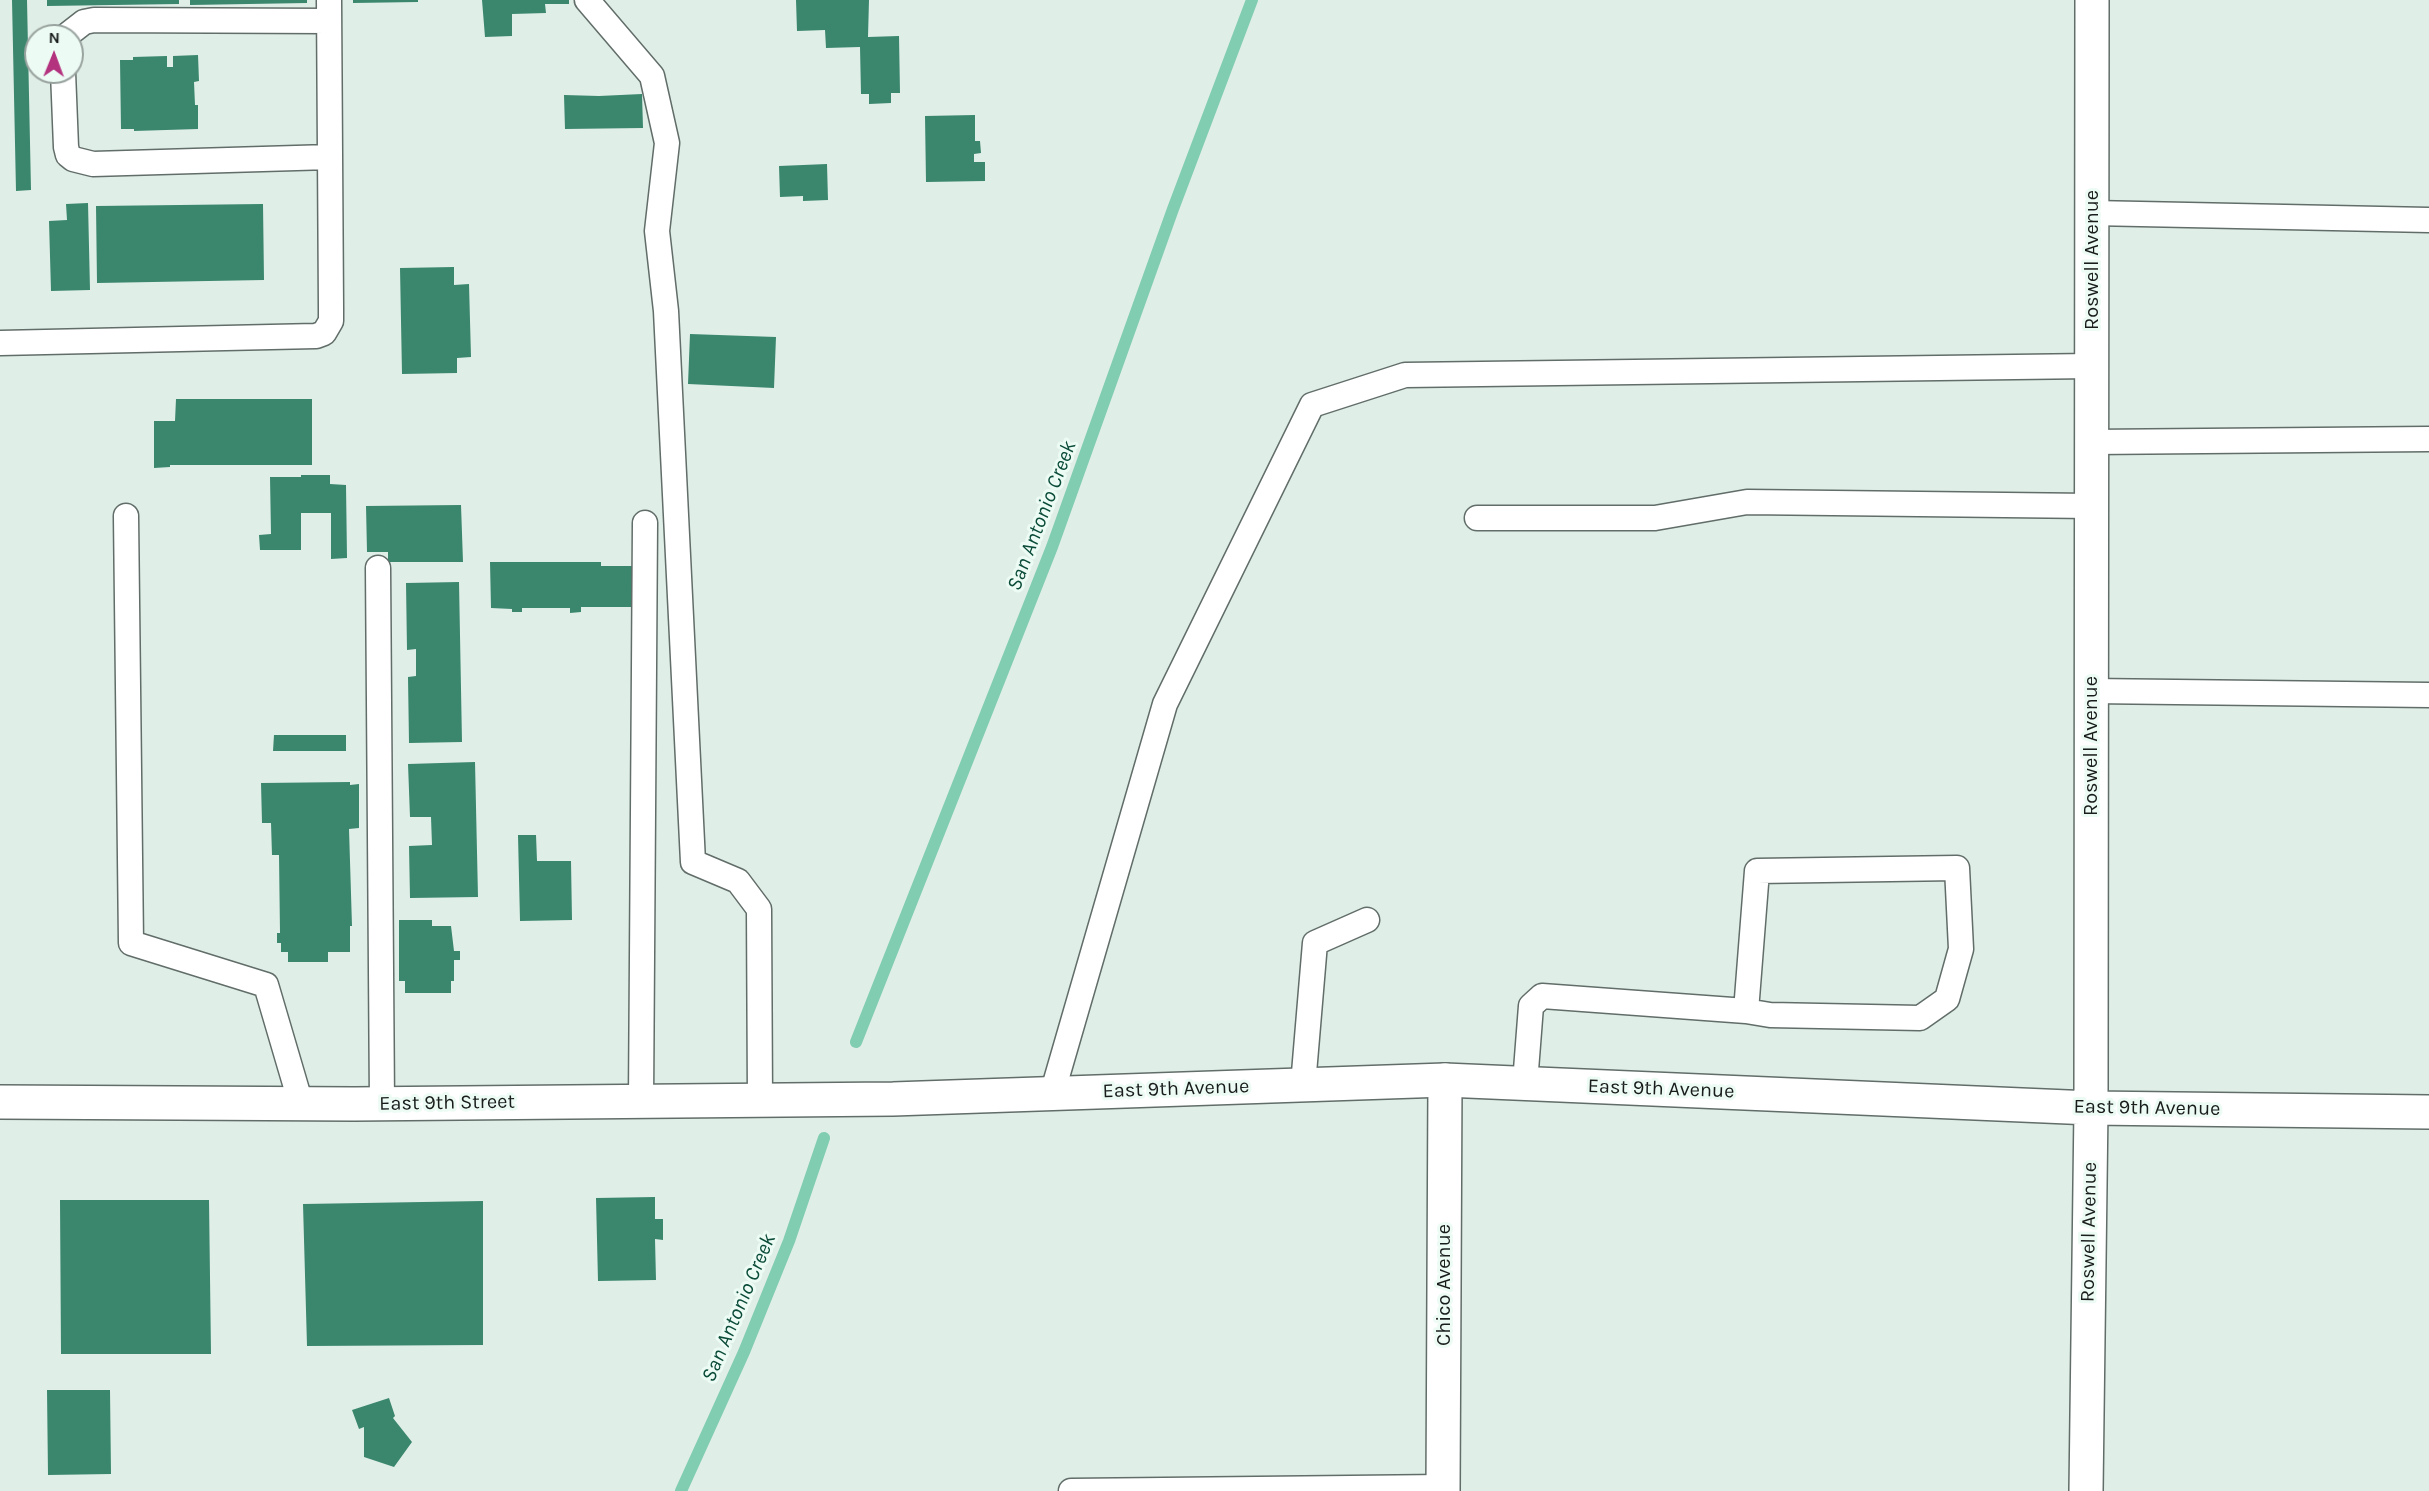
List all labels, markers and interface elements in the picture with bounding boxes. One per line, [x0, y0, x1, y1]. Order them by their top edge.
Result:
north arrow [24, 24, 84, 84]
text: N [48, 28, 60, 47]
street label: Roswell Avenue [2080, 190, 2104, 330]
water label: San Antonio Creek [1002, 438, 1082, 594]
street label: Roswell Avenue [2079, 676, 2103, 816]
street label: East 9th Avenue [1102, 1074, 1250, 1104]
street label: East 9th Avenue [1587, 1074, 1735, 1104]
street label: East 9th Street [379, 1090, 515, 1116]
street label: East 9th Avenue [2073, 1095, 2221, 1121]
street label: Roswell Avenue [2076, 1162, 2102, 1302]
street label: Chico Avenue [1432, 1224, 1456, 1346]
water label: San Antonio Creek [696, 1230, 782, 1386]

